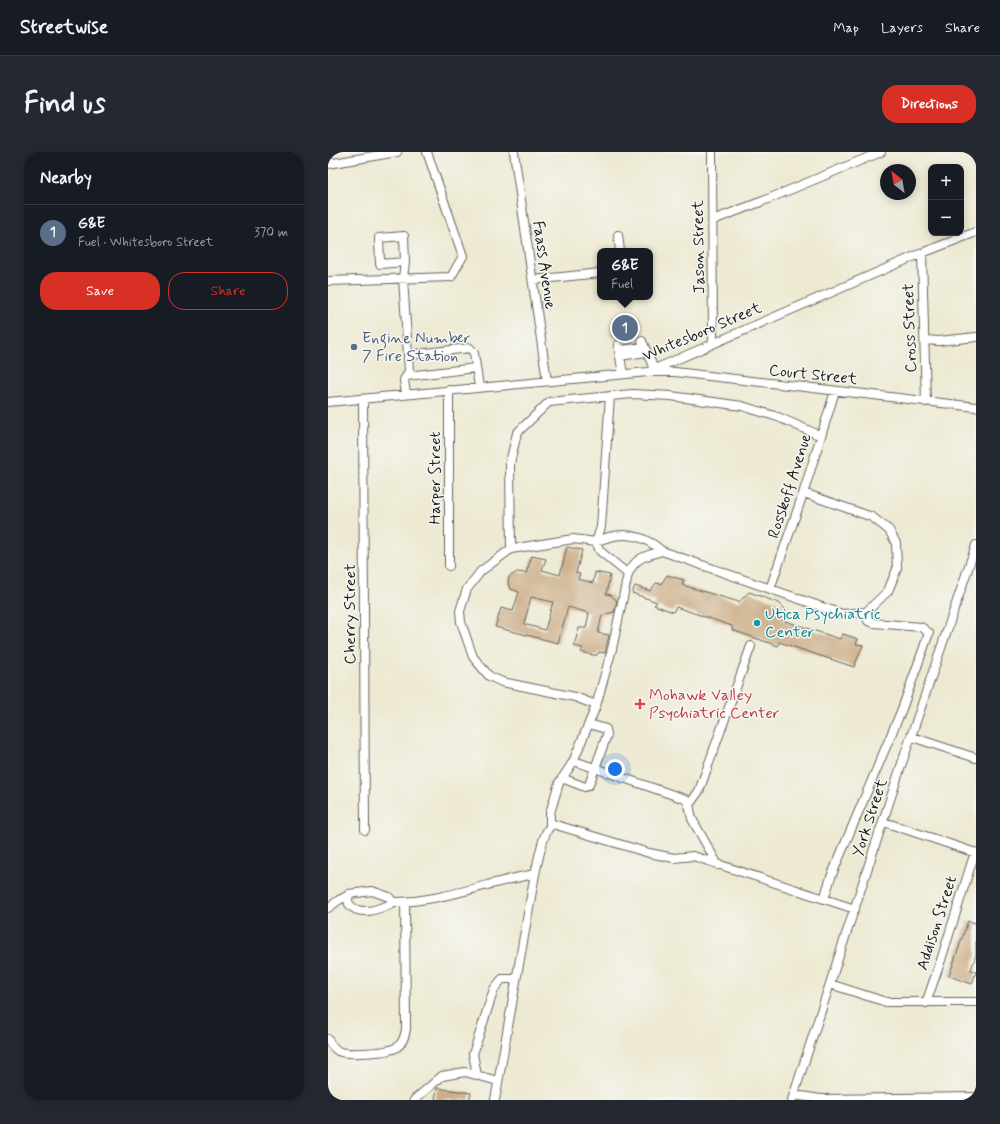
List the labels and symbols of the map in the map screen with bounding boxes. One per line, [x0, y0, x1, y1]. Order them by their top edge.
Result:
north arrow [880, 164, 916, 200]
street label: Jason Street [688, 199, 710, 294]
street label: Faass Avenue [527, 219, 561, 311]
street label: Cross Street [898, 283, 922, 373]
street label: Whitesboro Street [639, 297, 765, 367]
pin: 1 [612, 313, 638, 343]
place label: Engine Number 7 Fire Station [362, 328, 471, 367]
marker: Engine Number 7 Fire Station [349, 342, 359, 352]
street label: Court Street [768, 360, 859, 390]
street label: Rosskoff Avenue [763, 431, 817, 541]
street label: Harper Street [425, 432, 446, 524]
street label: Cherry Street [340, 563, 361, 664]
place label: Utica Psychiatric Center [765, 604, 880, 643]
marker: Utica Psychiatric Center [752, 618, 762, 628]
place label: Mohawk Valley Psychiatric Center [649, 685, 780, 724]
marker: Mohawk Valley Psychiatric Center [634, 698, 646, 710]
your location [605, 759, 625, 779]
street label: York Street [848, 776, 893, 860]
street label: Addison Street [912, 873, 962, 973]

